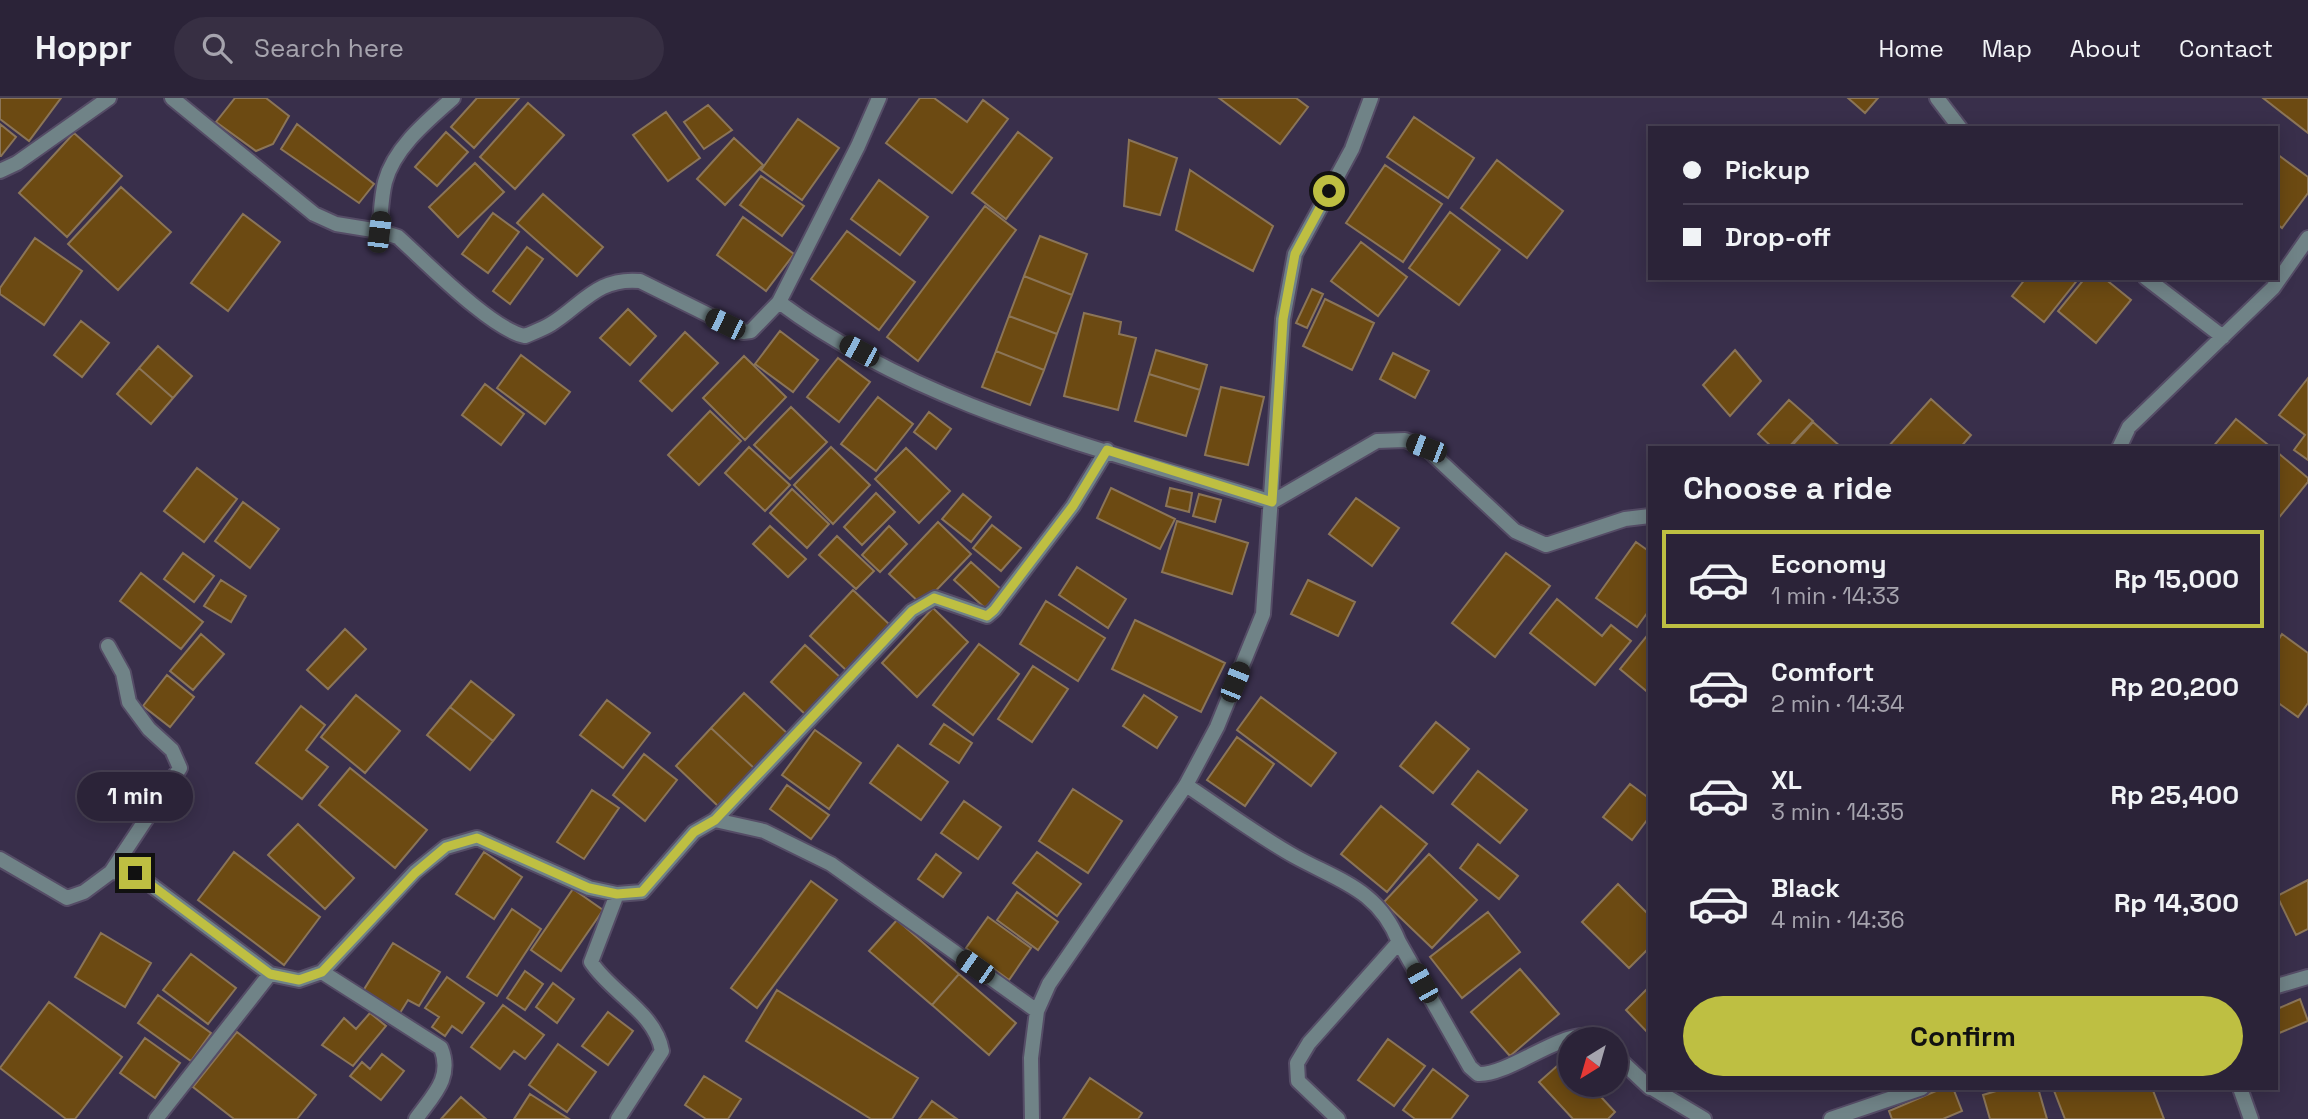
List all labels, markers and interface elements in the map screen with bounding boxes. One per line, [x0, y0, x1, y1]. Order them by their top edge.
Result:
search box [174, 17, 664, 80]
text: Hoppr [35, 27, 132, 69]
icon: search [198, 29, 236, 67]
text: Search here [254, 31, 404, 65]
text: Home [1878, 33, 1944, 64]
text: Map [1982, 33, 2032, 64]
text: About [2070, 33, 2141, 64]
text: Contact [2179, 33, 2273, 64]
text: Pickup [1725, 153, 1810, 187]
route start [1313, 175, 1345, 207]
car [367, 210, 392, 254]
text: Drop-off [1725, 220, 1831, 254]
car [702, 305, 749, 343]
car [836, 332, 883, 370]
car [1403, 431, 1450, 465]
text: Choose a ride [1683, 468, 1893, 508]
text: Economy [1771, 547, 1887, 581]
icon: car [1687, 548, 1750, 611]
text: Rp 15,000 [2114, 562, 2239, 596]
text: 1 min · 14:33 [1771, 581, 1900, 611]
text: Comfort [1771, 655, 1874, 689]
icon: car [1687, 656, 1750, 719]
car [1218, 659, 1253, 705]
text: Rp 20,200 [2111, 670, 2239, 704]
text: 2 min · 14:34 [1771, 689, 1905, 719]
text: XL [1771, 763, 1802, 797]
icon: car [1687, 764, 1750, 827]
callout: 1 min [77, 772, 193, 820]
text: Rp 25,400 [2110, 778, 2239, 812]
text: 1 min [107, 781, 163, 811]
text: 3 min · 14:35 [1771, 797, 1904, 827]
route end [119, 857, 151, 889]
text: Black [1771, 871, 1840, 905]
icon: car [1687, 872, 1750, 935]
text: Rp 14,300 [2114, 886, 2239, 920]
text: 4 min · 14:36 [1771, 905, 1905, 935]
car [952, 946, 999, 988]
car [1403, 960, 1442, 1006]
button: Confirm [1683, 996, 2243, 1076]
north arrow [1558, 1027, 1628, 1097]
map controls [1558, 1027, 1628, 1097]

